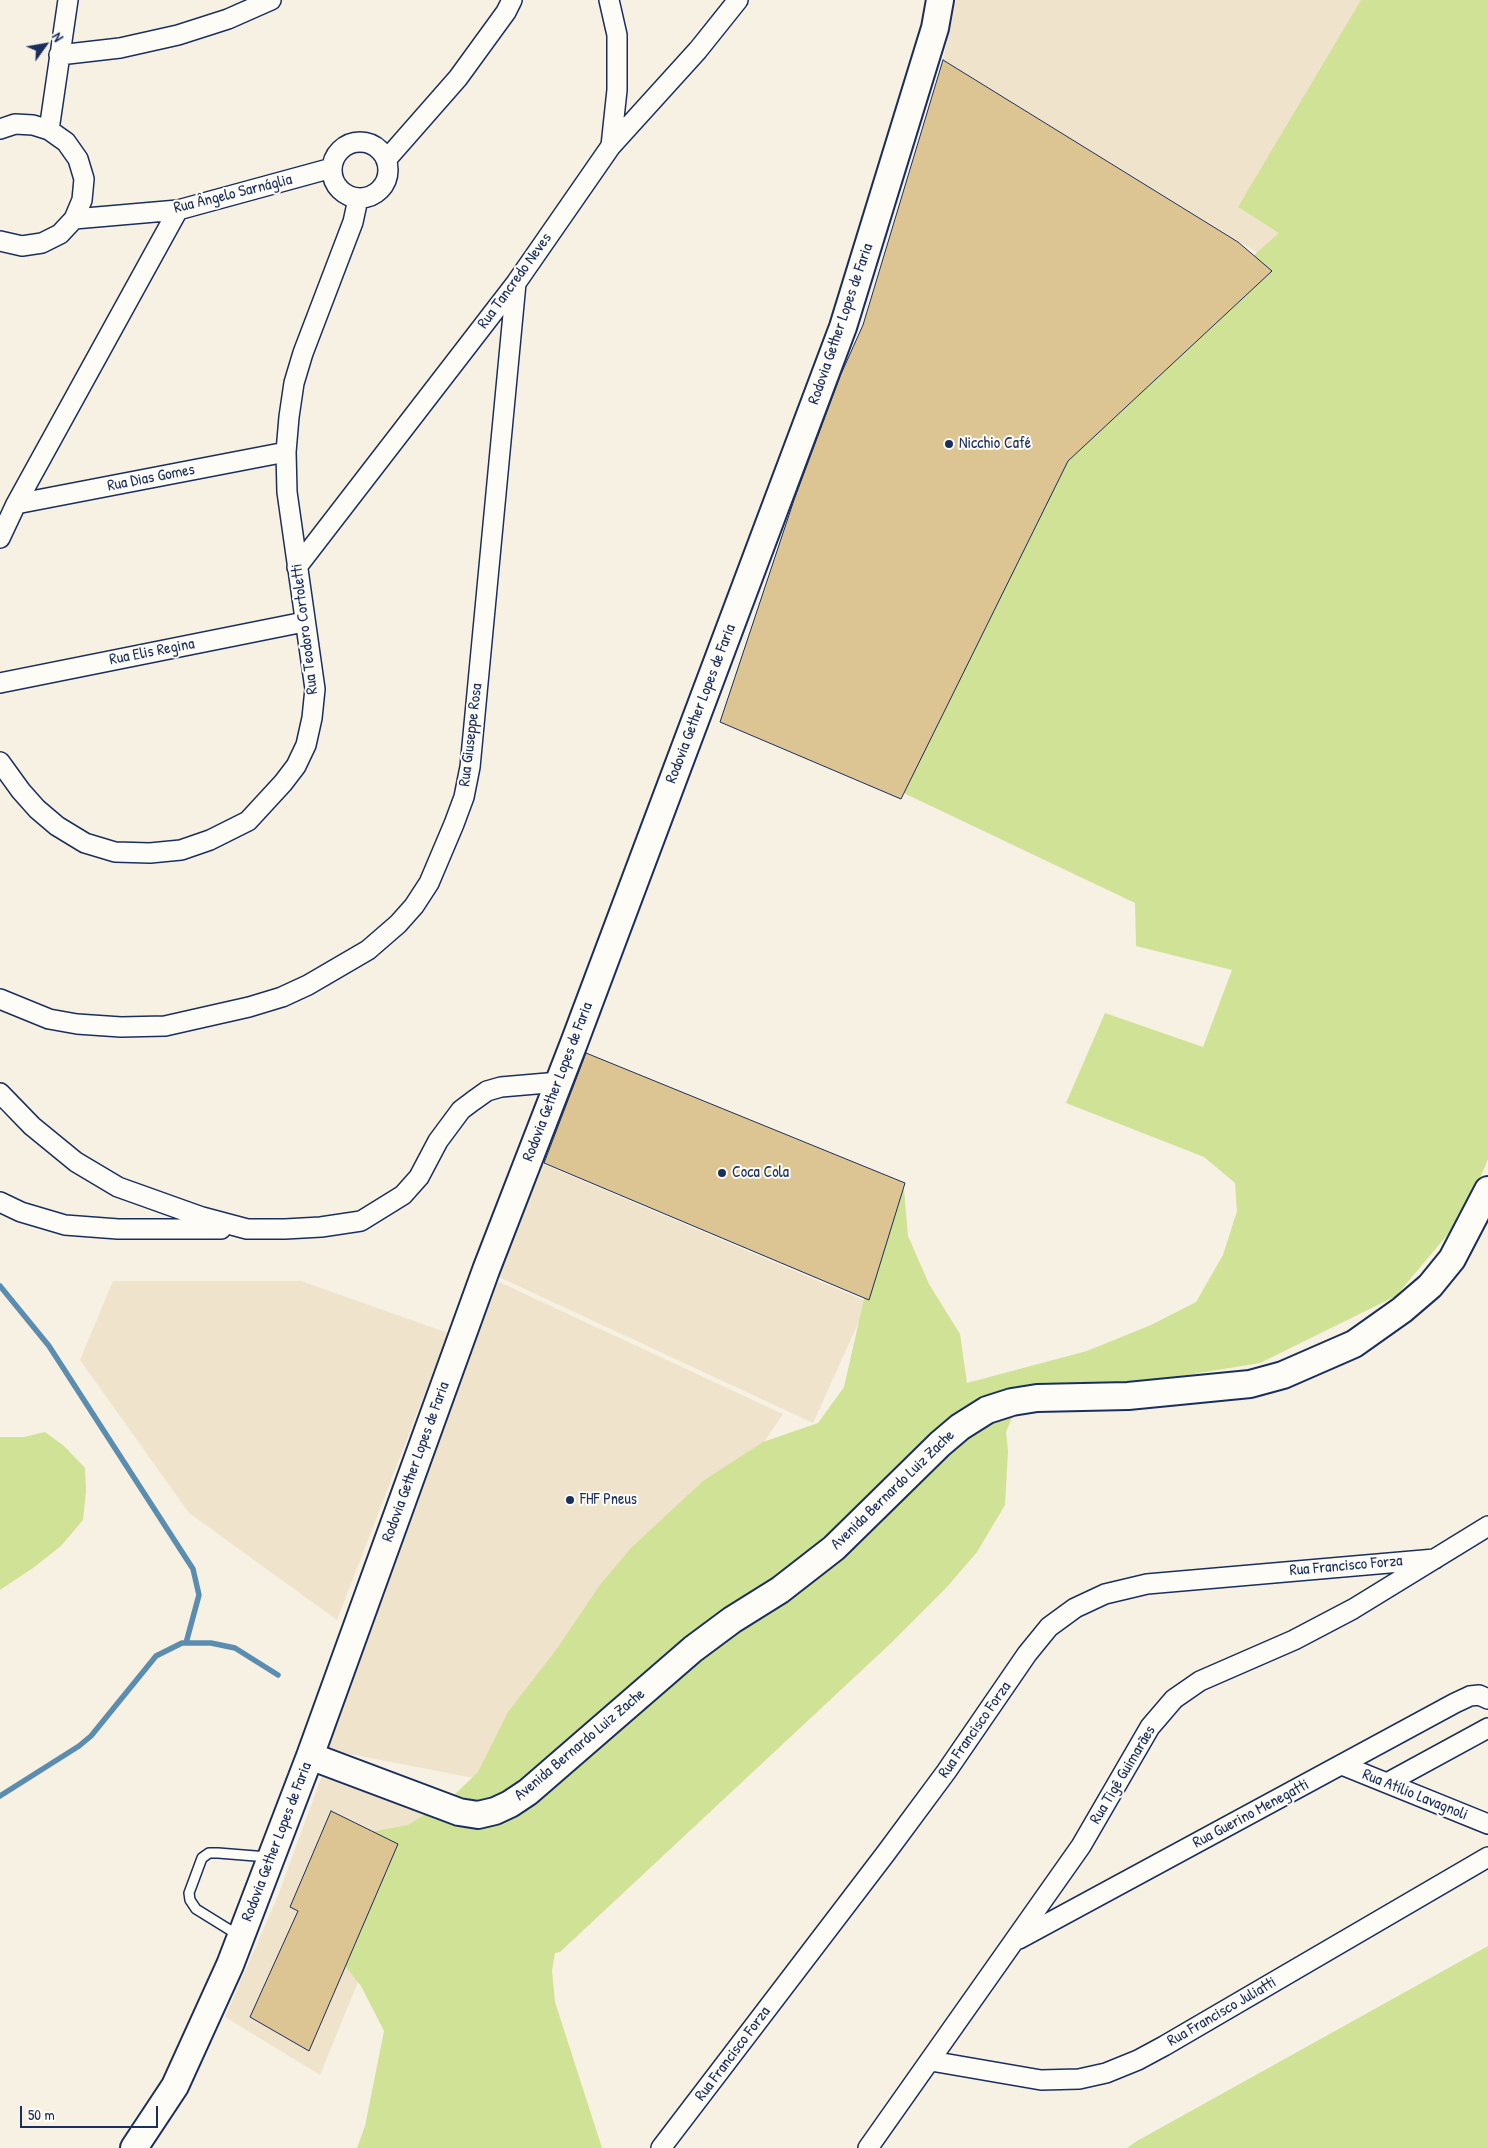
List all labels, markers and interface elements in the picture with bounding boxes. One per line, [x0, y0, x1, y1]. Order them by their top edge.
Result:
north arrow [20, 20, 70, 70]
text: N [48, 29, 68, 45]
street label: Rua Ângelo Sarnáglia [172, 170, 294, 218]
street label: Rua Tancredo Neves [474, 229, 556, 333]
street label: Rodovia Gether Lopes de Faria [804, 241, 878, 407]
place label: Nicchio Café [959, 434, 1031, 454]
marker: Nicchio Café [943, 438, 955, 450]
street label: Rua Dias Gomes [106, 460, 196, 496]
street label: Rua Teodoro Cortoletti [287, 563, 323, 695]
street label: Rodovia Gether Lopes de Faria [662, 622, 740, 786]
street label: Rua Elis Regina [108, 634, 196, 670]
street label: Rua Giuseppe Rosa [455, 682, 487, 788]
street label: Rodovia Gether Lopes de Faria [519, 1000, 597, 1164]
place label: Coca Cola [732, 1163, 789, 1183]
marker: Coca Cola [716, 1167, 728, 1179]
street label: Rodovia Gether Lopes de Faria [378, 1379, 454, 1545]
street label: Avenida Bernardo Luiz Zache [827, 1426, 959, 1554]
place label: FHF Pneus [580, 1490, 637, 1510]
marker: FHF Pneus [564, 1494, 576, 1506]
street label: Rua Francisco Forza [1289, 1551, 1403, 1581]
street label: Rua Francisco Forza [935, 1678, 1015, 1782]
street label: Avenida Bernardo Luiz Zache [511, 1685, 649, 1805]
street label: Rua Tigê Guimarães [1086, 1722, 1160, 1828]
street label: Rodovia Gether Lopes de Faria [238, 1760, 316, 1924]
street label: Rua Atílio Lavagnoli [1359, 1765, 1471, 1825]
street label: Rua Guerino Menegatti [1190, 1775, 1312, 1853]
street label: Rua Francisco Juliatti [1164, 1973, 1280, 2051]
street label: Rua Francisco Forza [691, 2003, 775, 2105]
scale bar [22, 2096, 160, 2128]
text: 50 m [28, 2104, 55, 2125]

